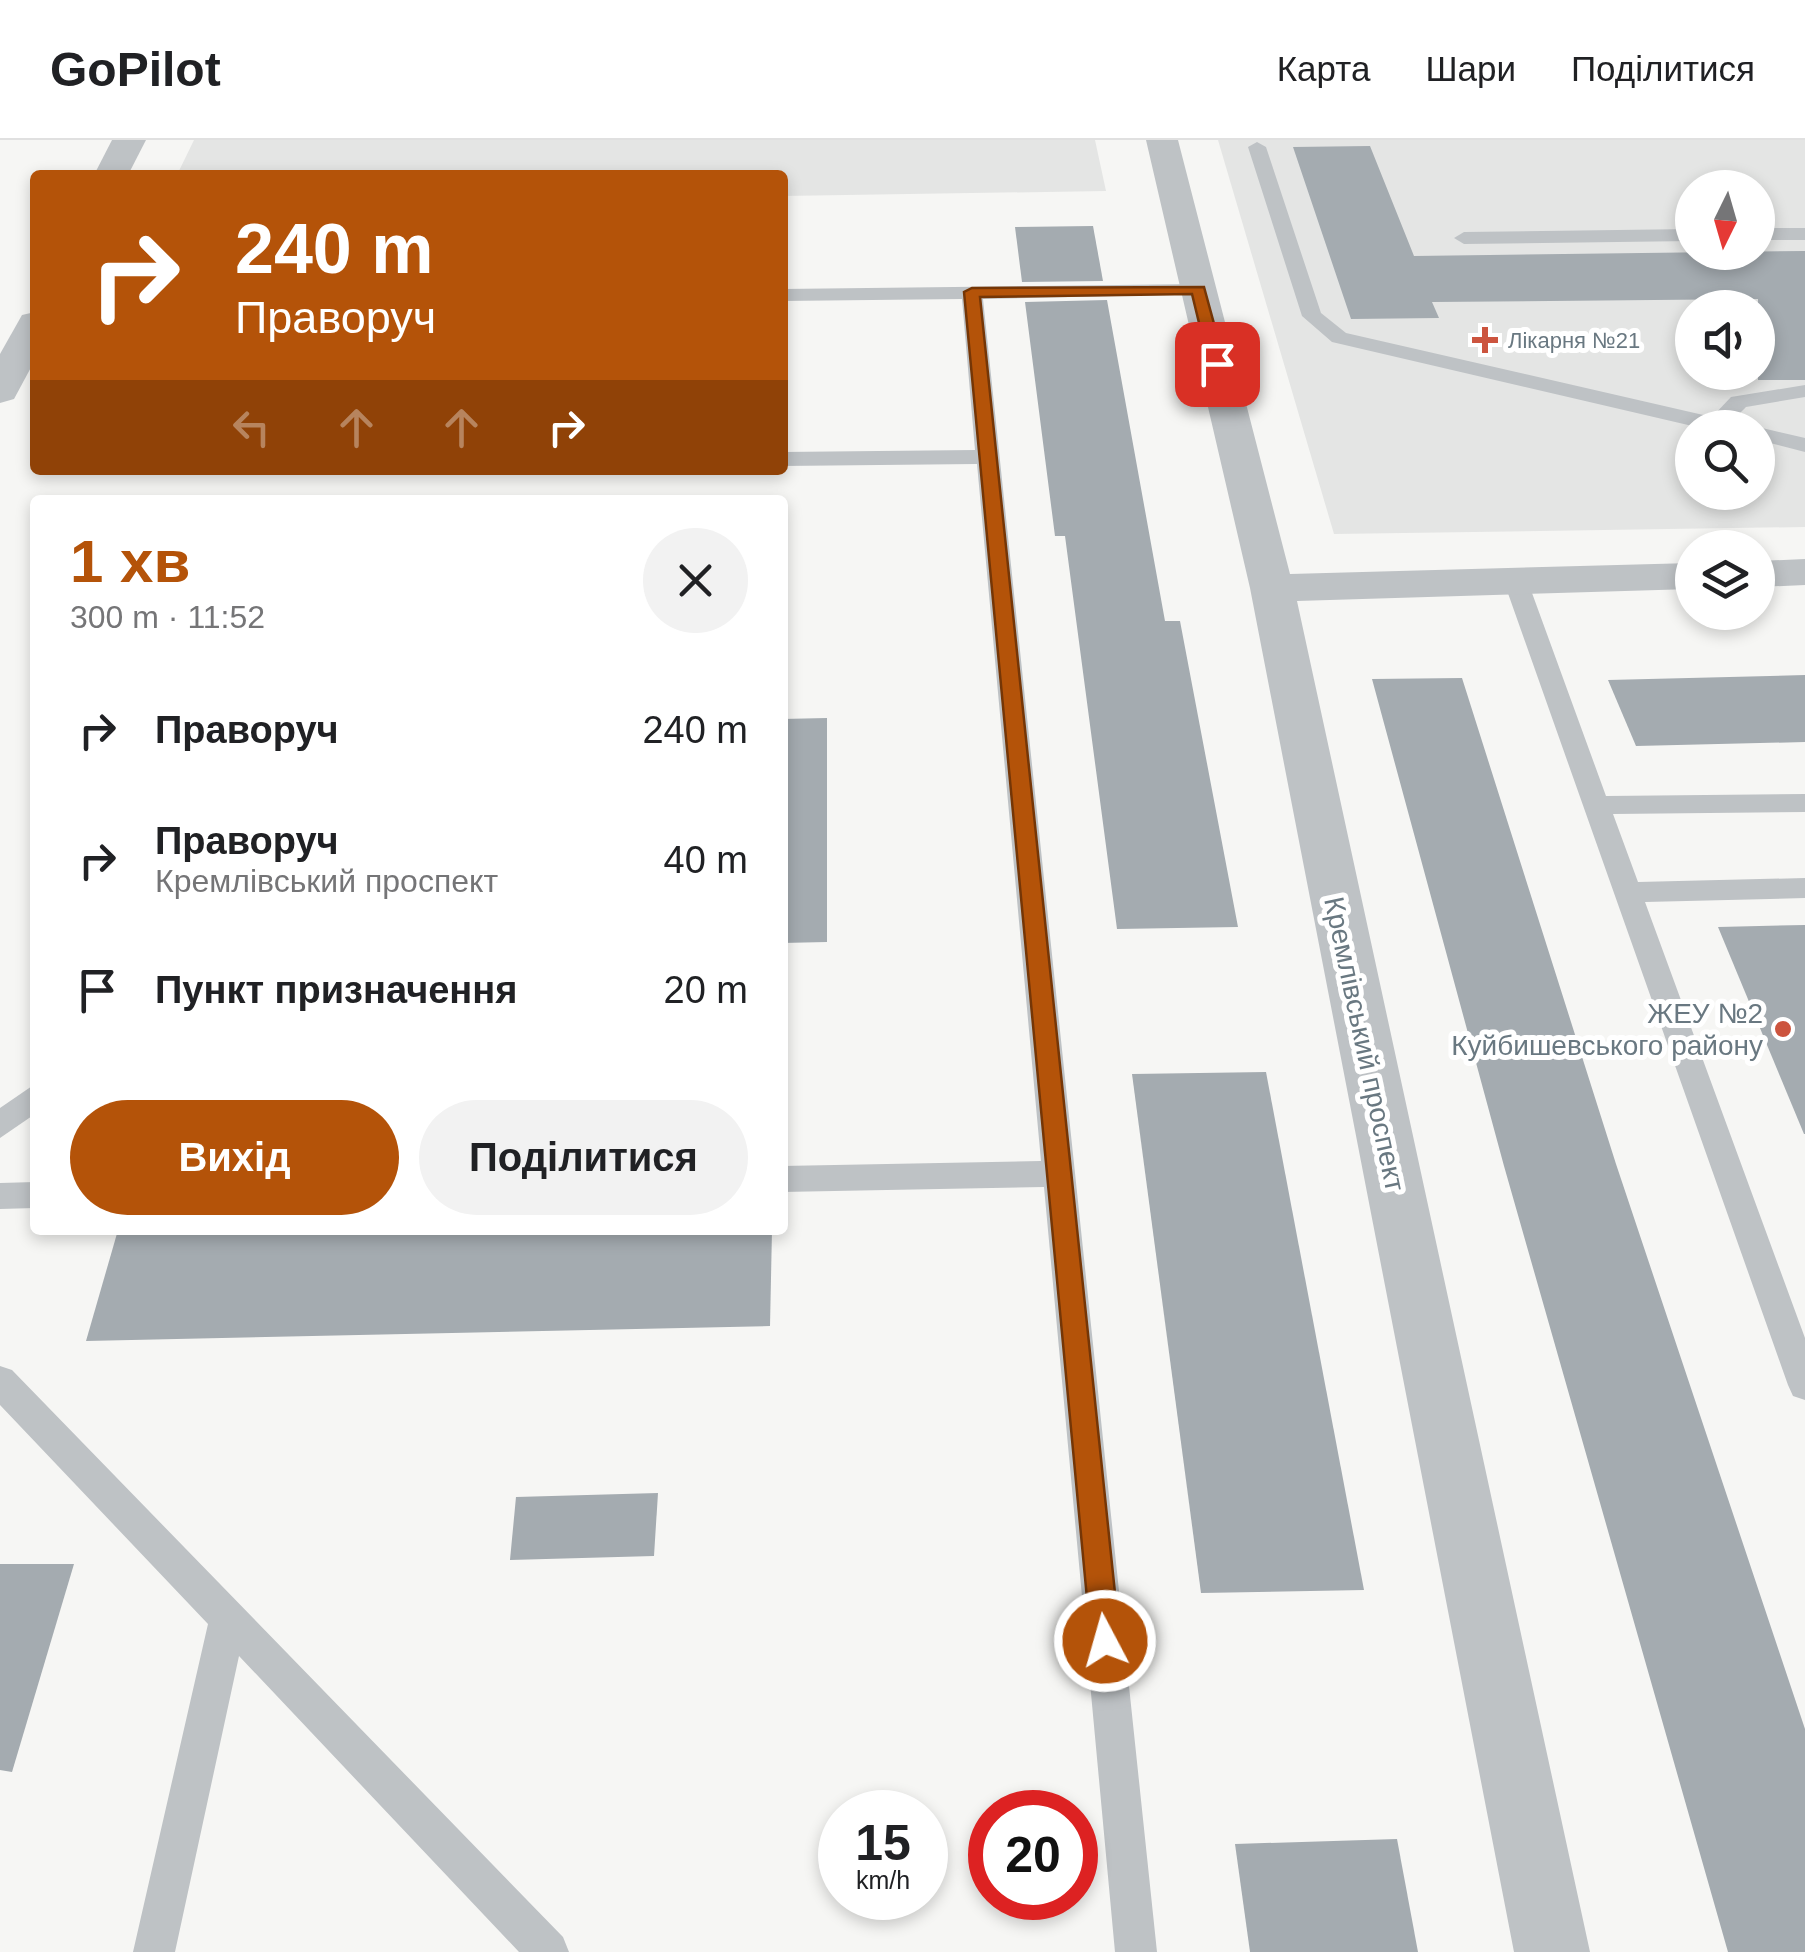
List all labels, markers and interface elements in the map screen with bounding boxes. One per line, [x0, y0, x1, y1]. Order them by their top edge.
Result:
text: GoPilot [50, 43, 221, 96]
text: Карта [1277, 49, 1370, 88]
text: Шари [1425, 49, 1516, 88]
text: Поділитися [1571, 49, 1755, 88]
north arrow [1675, 170, 1775, 270]
map controls [1675, 170, 1775, 630]
icon: right [70, 210, 200, 340]
text: 240 m [235, 210, 433, 288]
button: sound [1675, 290, 1775, 390]
text: Праворуч [235, 292, 436, 343]
pin [1175, 322, 1260, 407]
marker: Лікарня №21 [1472, 327, 1498, 353]
place label: Лікарня №21 [1508, 328, 1640, 353]
icon: arrive [1190, 337, 1245, 392]
icon: left [224, 400, 279, 455]
icon: ahead [329, 400, 384, 455]
icon: ahead [434, 400, 489, 455]
icon: right [539, 400, 594, 455]
button: search [1675, 410, 1775, 510]
text: 1 хв [70, 528, 190, 595]
button: close [643, 528, 748, 633]
button: layers [1675, 530, 1775, 630]
text: 300 m · 11:52 [70, 599, 265, 635]
icon: right [70, 703, 125, 758]
text: Праворуч [155, 709, 339, 751]
text: 240 m [642, 709, 748, 751]
text: Праворуч [155, 820, 339, 862]
icon: right [70, 833, 125, 888]
text: 40 m [664, 839, 748, 881]
text: Кремлівський проспект [155, 863, 498, 899]
street label: Кремлівський проспект [1318, 894, 1411, 1194]
icon: arrive [70, 963, 125, 1018]
text: Пункт призначення [155, 969, 517, 1011]
text: 20 m [664, 969, 748, 1011]
place label: ЖЕУ №2 Куйбишевського району [1451, 998, 1763, 1061]
marker: ЖЕУ №2 Куйбишевського району [1772, 1018, 1794, 1040]
button: Вихід [70, 1100, 399, 1215]
button: Поділитися [419, 1100, 748, 1215]
position arrow [1053, 1589, 1157, 1693]
speed limit sign: 20 [968, 1790, 1098, 1920]
text: 15 [855, 1815, 911, 1871]
text: km/h [856, 1866, 910, 1894]

